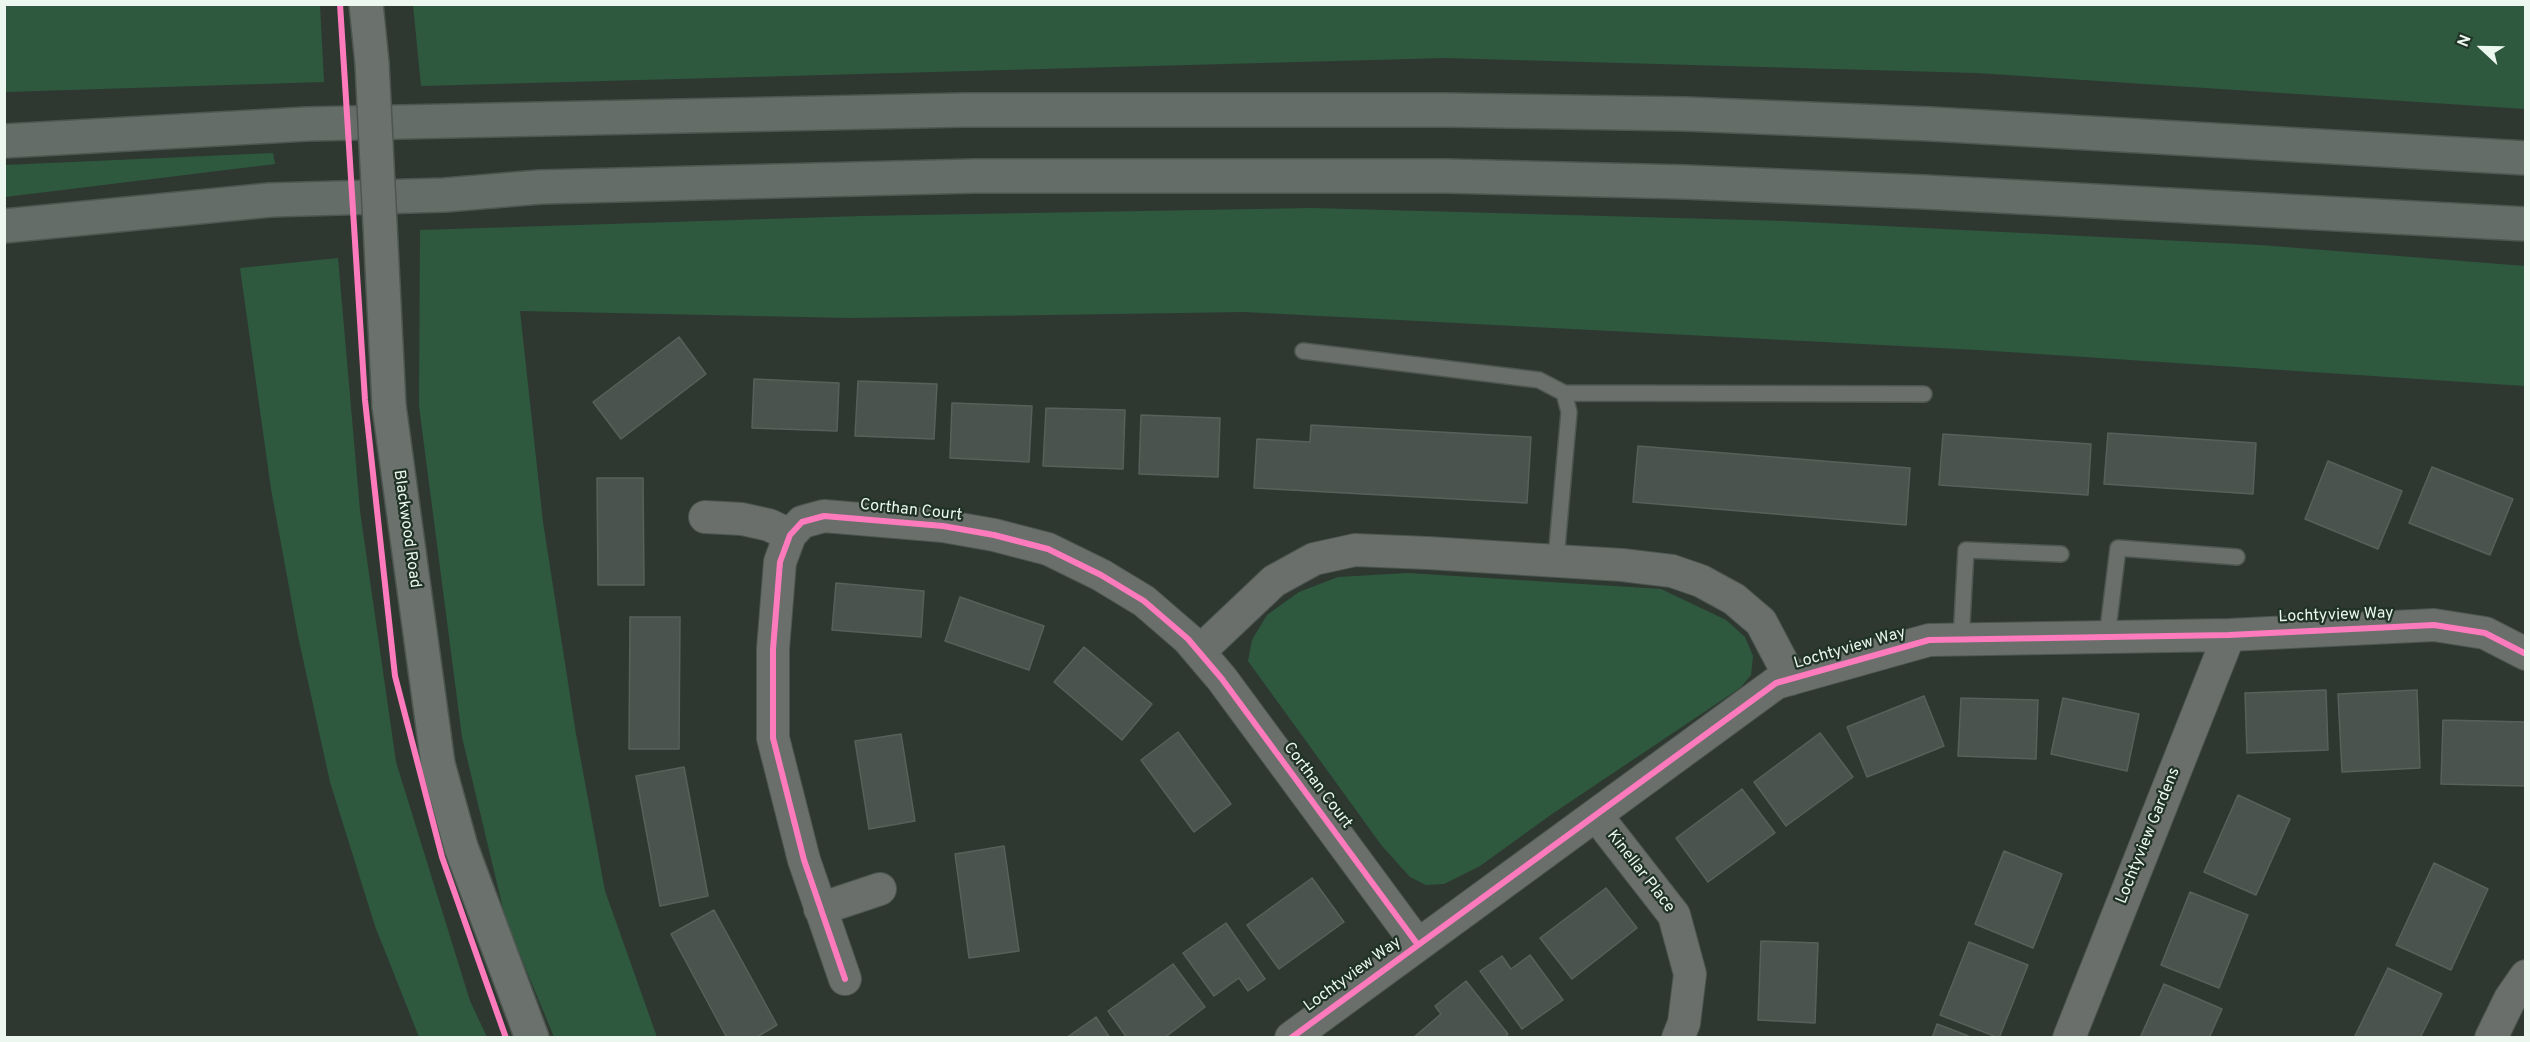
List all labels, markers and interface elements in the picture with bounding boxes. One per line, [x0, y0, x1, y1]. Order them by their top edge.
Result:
north arrow [2452, 18, 2512, 78]
text: N [2454, 32, 2477, 50]
street label: Blackwood Road [388, 469, 424, 589]
street label: Corthan Court [859, 496, 963, 526]
street label: Lochtyview Way [2278, 604, 2394, 628]
street label: Lochtyview Way [1792, 624, 1908, 674]
street label: Corthan Court [1278, 739, 1356, 833]
street label: Lochtyview Gardens [2113, 765, 2185, 907]
street label: Kinellar Place [1602, 827, 1678, 917]
street label: Lochtyview Way [1301, 933, 1405, 1017]

